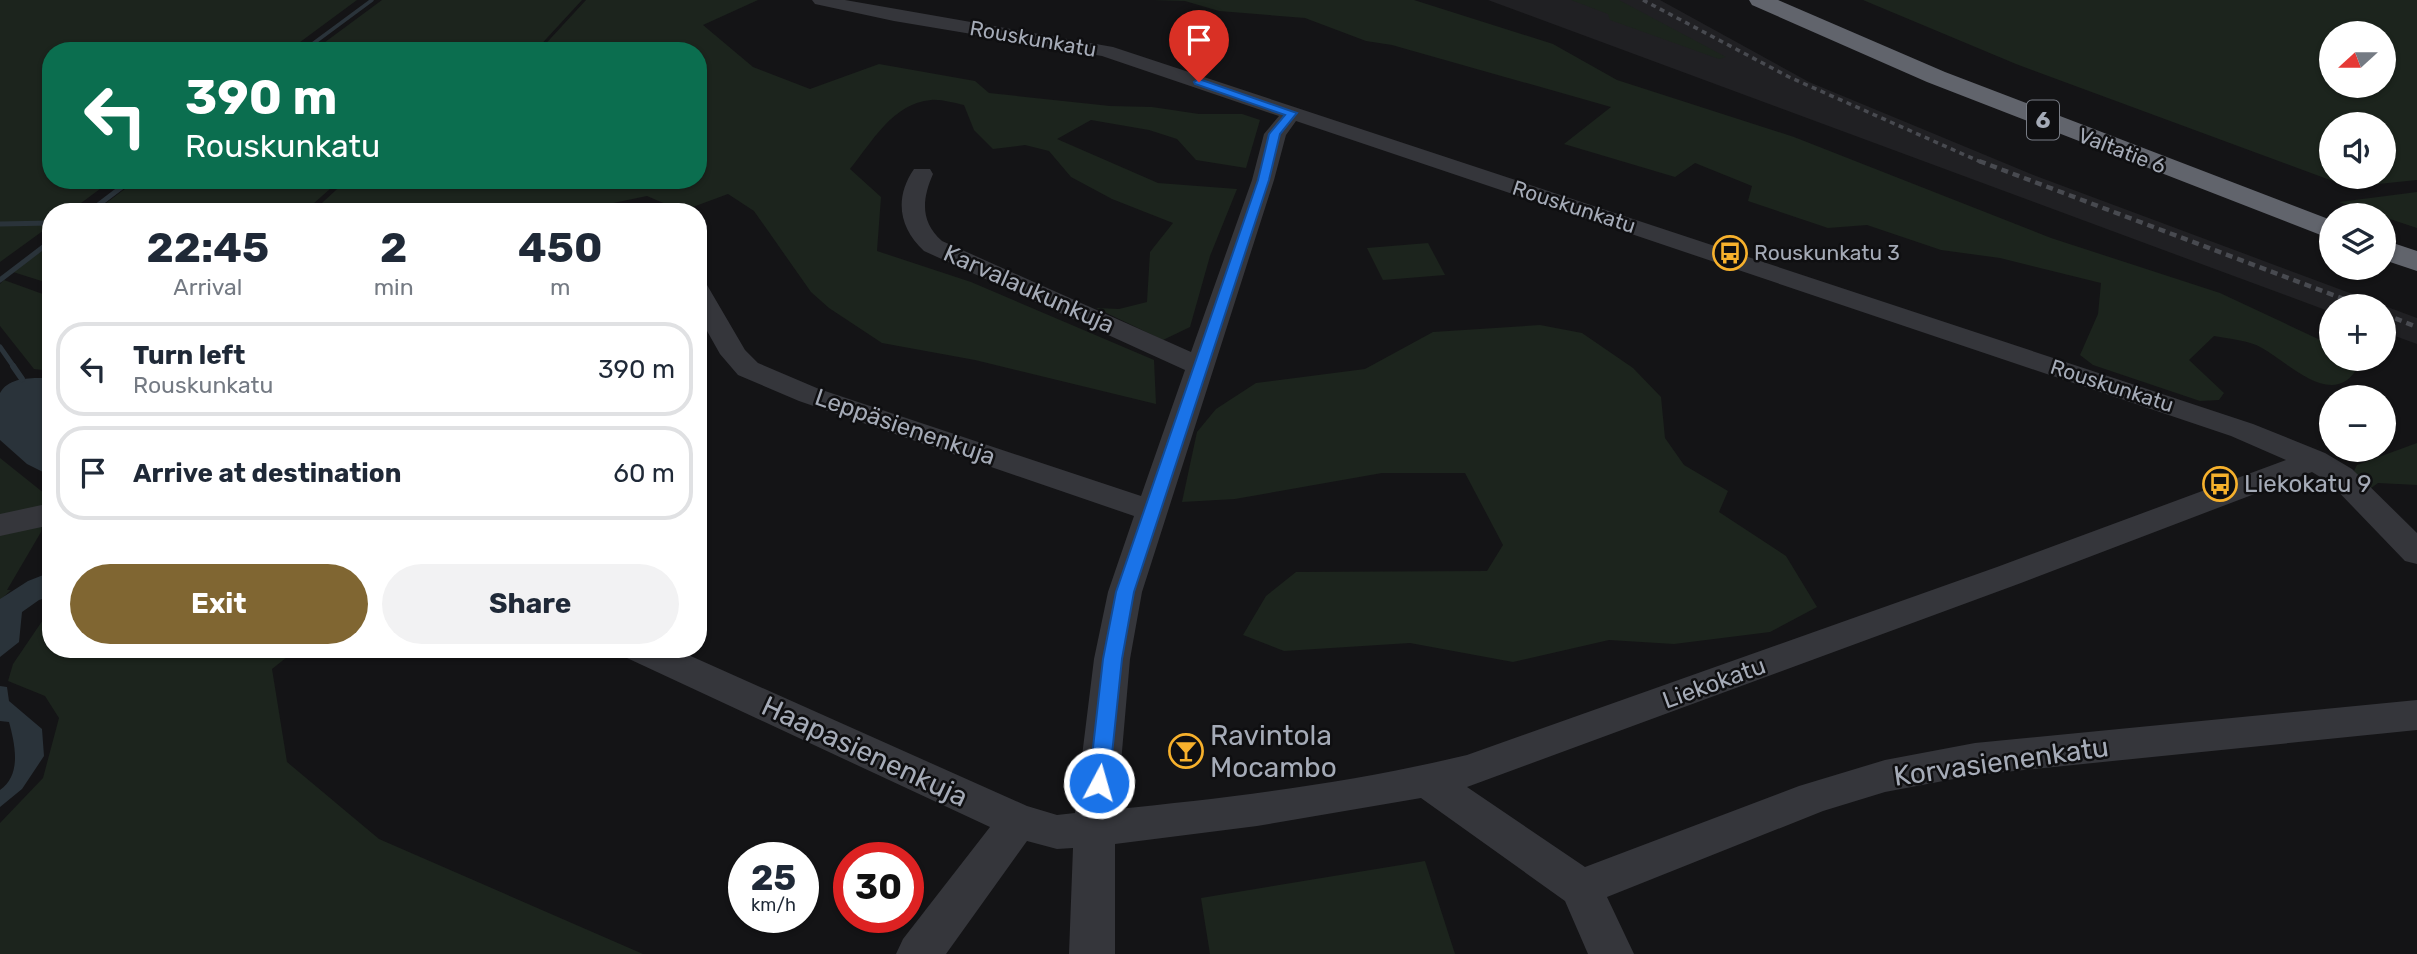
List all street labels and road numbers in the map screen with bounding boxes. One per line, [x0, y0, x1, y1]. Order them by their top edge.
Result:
street label: Rouskunkatu [968, 15, 1098, 62]
road number: 6 [2027, 100, 2059, 140]
street label: Valtatie 6 [2075, 122, 2170, 179]
street label: Rouskunkatu [1509, 175, 1639, 238]
street label: Karvalaukunkuja [939, 239, 1119, 339]
street label: Rouskunkatu [2047, 354, 2177, 417]
street label: Leppäsienenkuja [811, 383, 999, 471]
street label: Liekokatu [1659, 651, 1769, 715]
street label: Haapasienenkuja [757, 689, 973, 814]
street label: Korvasienenkatu [1891, 730, 2111, 793]

